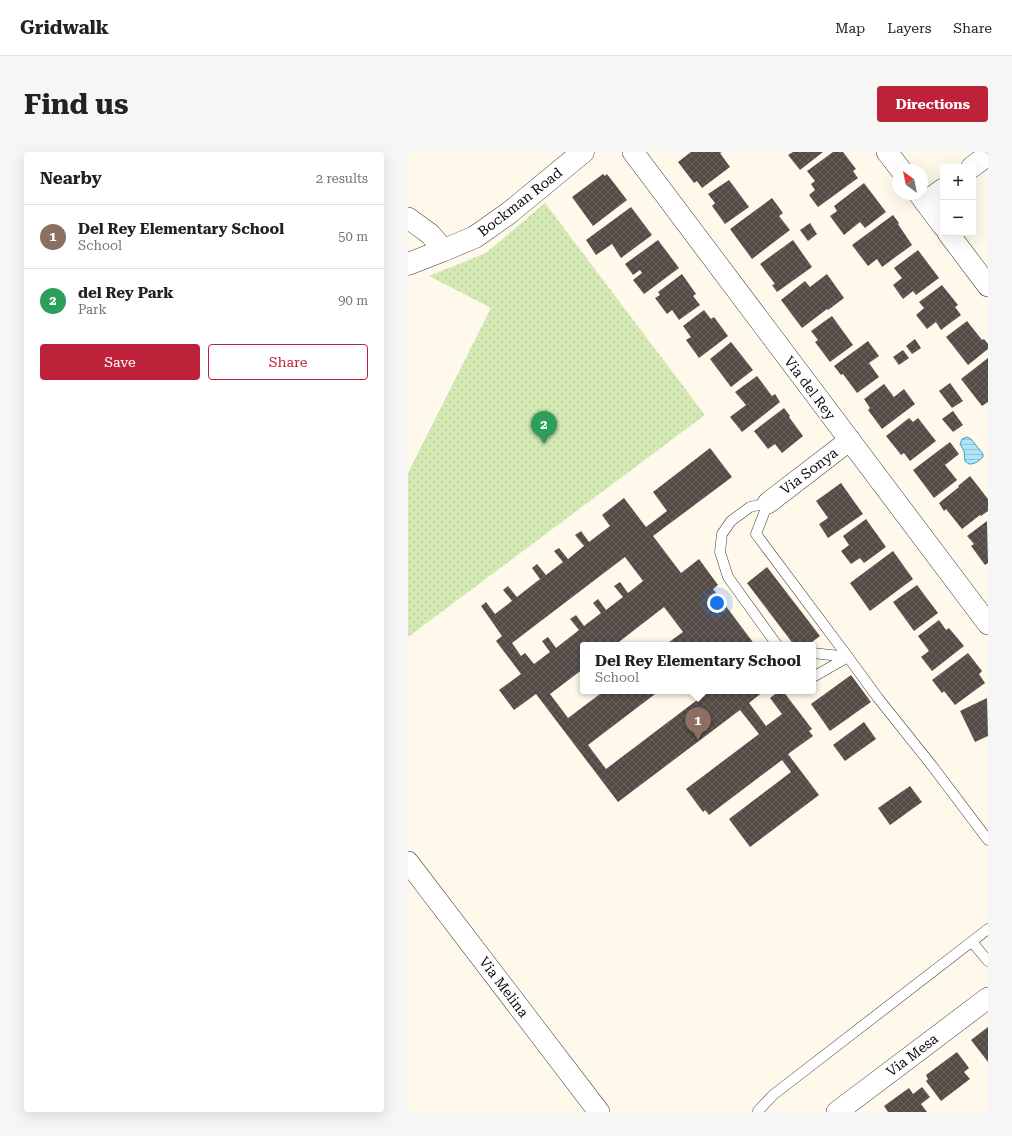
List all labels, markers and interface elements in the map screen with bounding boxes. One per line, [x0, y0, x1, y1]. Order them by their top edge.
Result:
text: Gridwalk [20, 16, 109, 39]
text: Map [835, 20, 865, 36]
text: Layers [887, 20, 931, 36]
text: Share [953, 20, 992, 36]
button: Directions [877, 86, 988, 122]
text: Find us [24, 88, 128, 121]
street label: Bockman Road [475, 164, 565, 240]
north arrow [892, 164, 928, 200]
map controls [940, 164, 976, 236]
button: + [940, 164, 976, 200]
text: Nearby [40, 168, 102, 188]
text: 2 results [316, 171, 368, 186]
button: − [940, 200, 976, 236]
text: Del Rey Elementary School [78, 220, 284, 238]
text: 1 [49, 229, 57, 244]
text: 50 m [338, 229, 368, 244]
text: School [78, 238, 122, 253]
text: del Rey Park [78, 284, 174, 302]
text: 2 [49, 293, 57, 308]
text: 90 m [338, 293, 368, 308]
text: Park [78, 302, 107, 317]
button: Save [40, 344, 200, 380]
button: Share [208, 344, 368, 380]
street label: Via del Rey [781, 353, 839, 423]
pin: 2 [531, 411, 557, 444]
street label: Via Sonya [777, 444, 841, 498]
your location [707, 593, 727, 613]
popup [580, 642, 816, 694]
text: Del Rey Elementary School [595, 652, 801, 670]
text: School [595, 670, 639, 685]
pin: 1 [685, 707, 711, 740]
street label: Via Melina [476, 954, 532, 1021]
street label: Via Mesa [883, 1030, 941, 1080]

